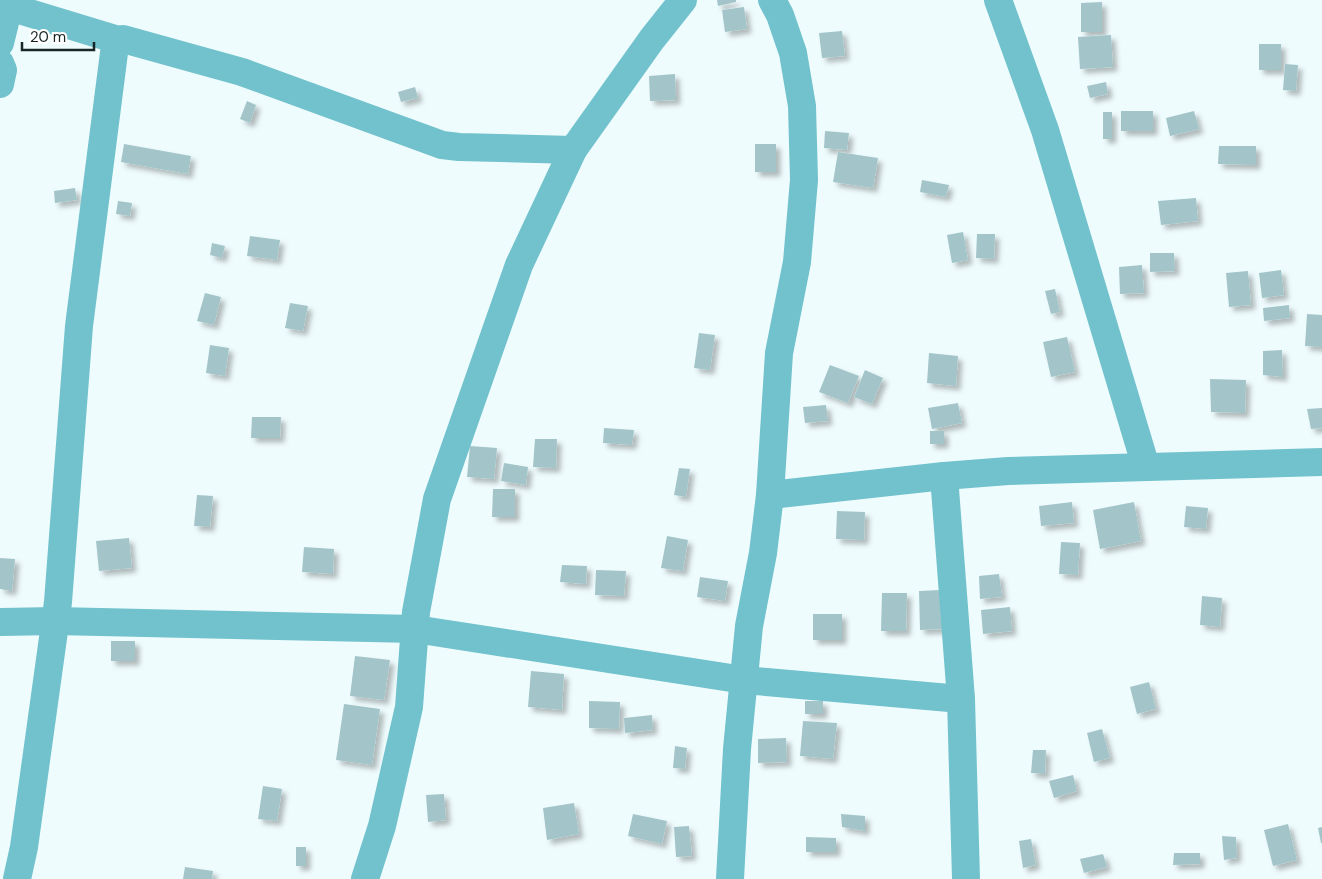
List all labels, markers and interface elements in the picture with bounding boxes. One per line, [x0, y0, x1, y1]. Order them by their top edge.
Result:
scale bar [22, 20, 95, 52]
text: 20 m [30, 27, 66, 47]

